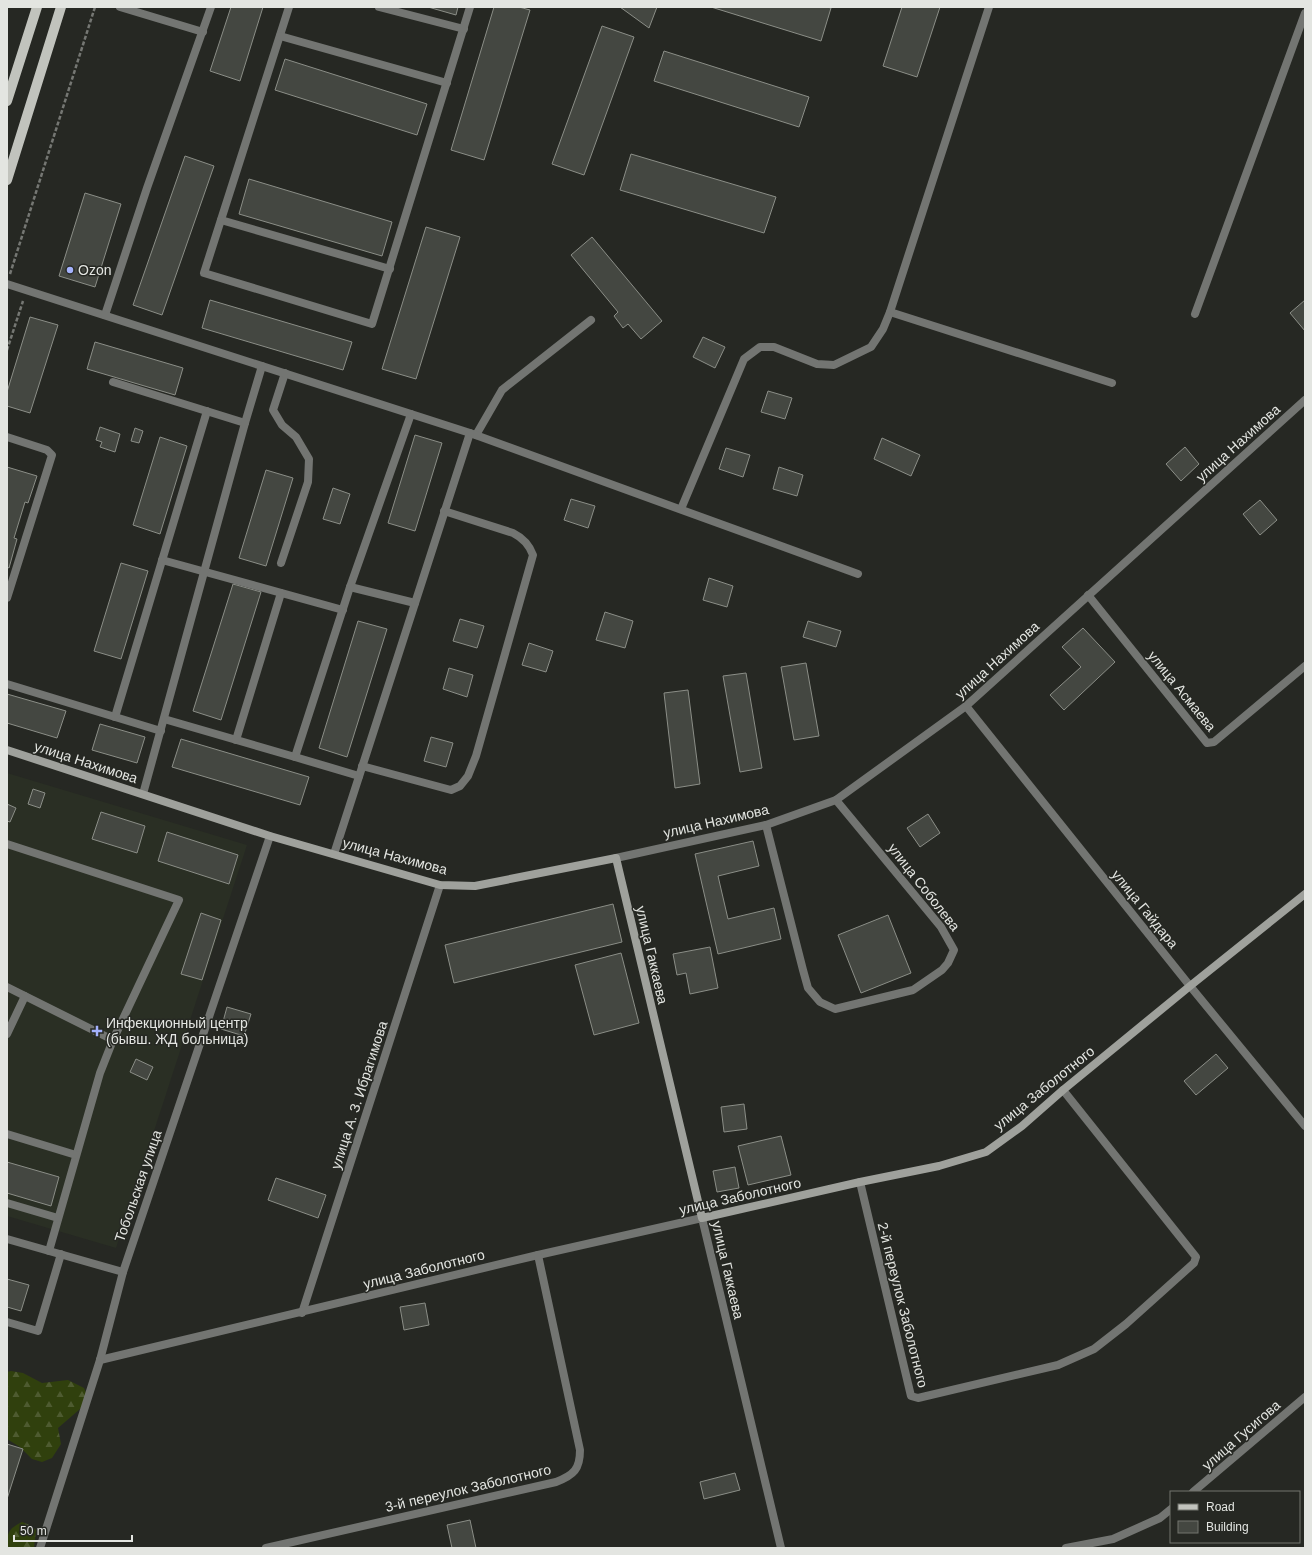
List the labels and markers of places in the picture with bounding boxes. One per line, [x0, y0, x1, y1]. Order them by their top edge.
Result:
place label: Ozon [78, 262, 111, 278]
marker: Ozon [65, 265, 75, 275]
place label: Инфекционный центр (бывш. ЖД больница) [106, 1015, 248, 1047]
marker: Инфекционный центр (бывш. ЖД больница) [91, 1025, 103, 1037]

